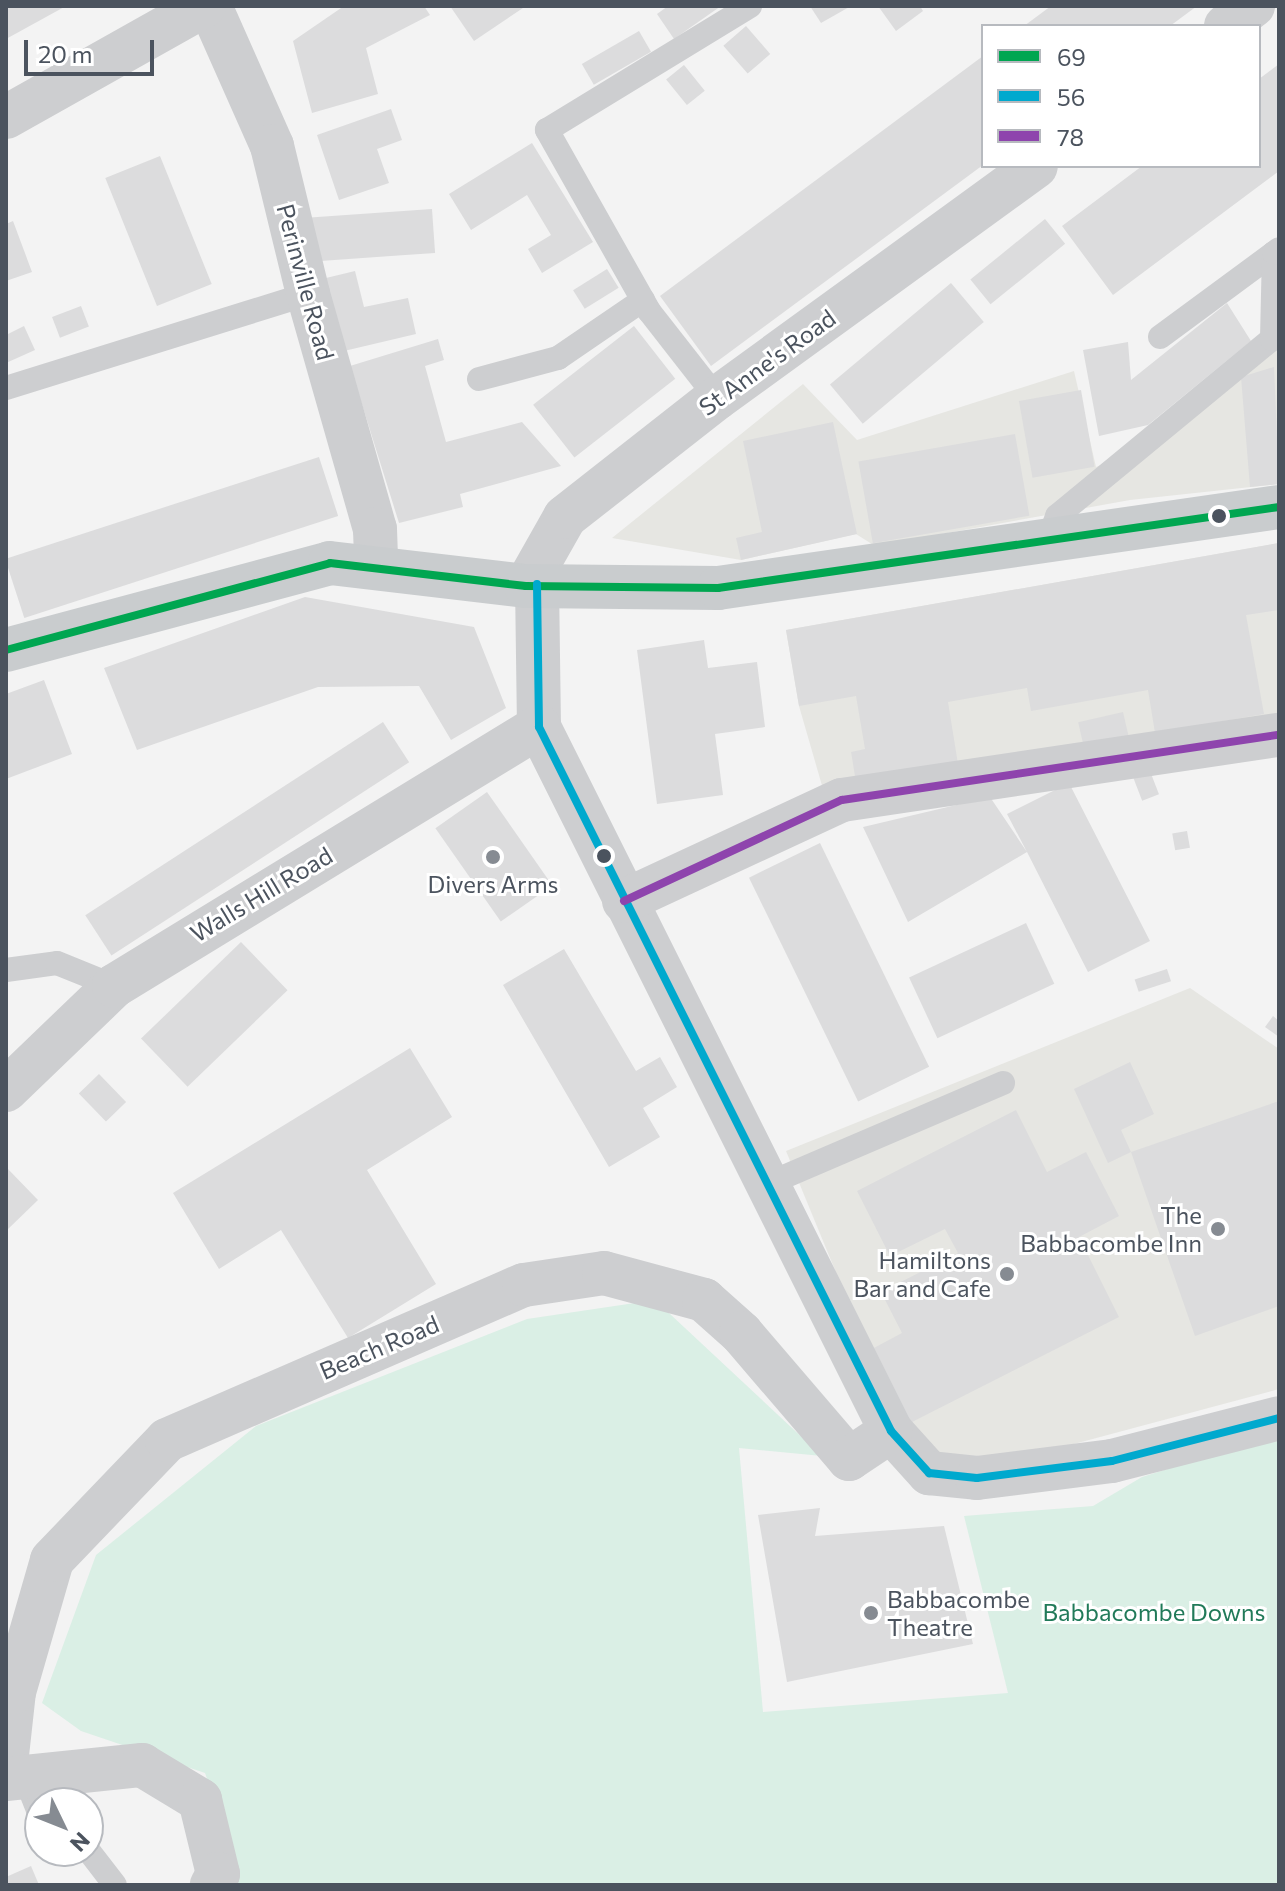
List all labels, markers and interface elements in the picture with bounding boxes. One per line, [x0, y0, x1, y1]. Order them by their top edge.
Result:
scale bar [28, 24, 158, 74]
legend [981, 24, 1261, 168]
text: 20 m [38, 39, 92, 68]
text: 69 [1057, 42, 1086, 71]
text: 56 [1057, 82, 1085, 111]
text: 78 [1057, 122, 1084, 151]
street label: Perinville Road [271, 201, 341, 363]
street label: St Anne's Road [693, 303, 841, 421]
unlabelled marker [1211, 508, 1227, 524]
street label: Walls Hill Road [185, 840, 337, 948]
marker: Divers Arms [484, 848, 502, 866]
unlabelled marker [596, 848, 612, 864]
place label: Divers Arms [427, 870, 559, 898]
place label: The Babbacombe Inn [1020, 1201, 1202, 1257]
marker: The Babbacombe Inn [1209, 1220, 1227, 1238]
place label: Hamiltons Bar and Cafe [853, 1246, 991, 1302]
marker: Hamiltons Bar and Cafe [998, 1265, 1016, 1283]
street label: Beach Road [315, 1309, 443, 1385]
place label: Babbacombe Theatre [887, 1585, 1030, 1641]
park label: Babbacombe Downs [1042, 1598, 1266, 1626]
marker: Babbacombe Theatre [862, 1604, 880, 1622]
north arrow [24, 1787, 104, 1867]
text: N [65, 1827, 96, 1858]

